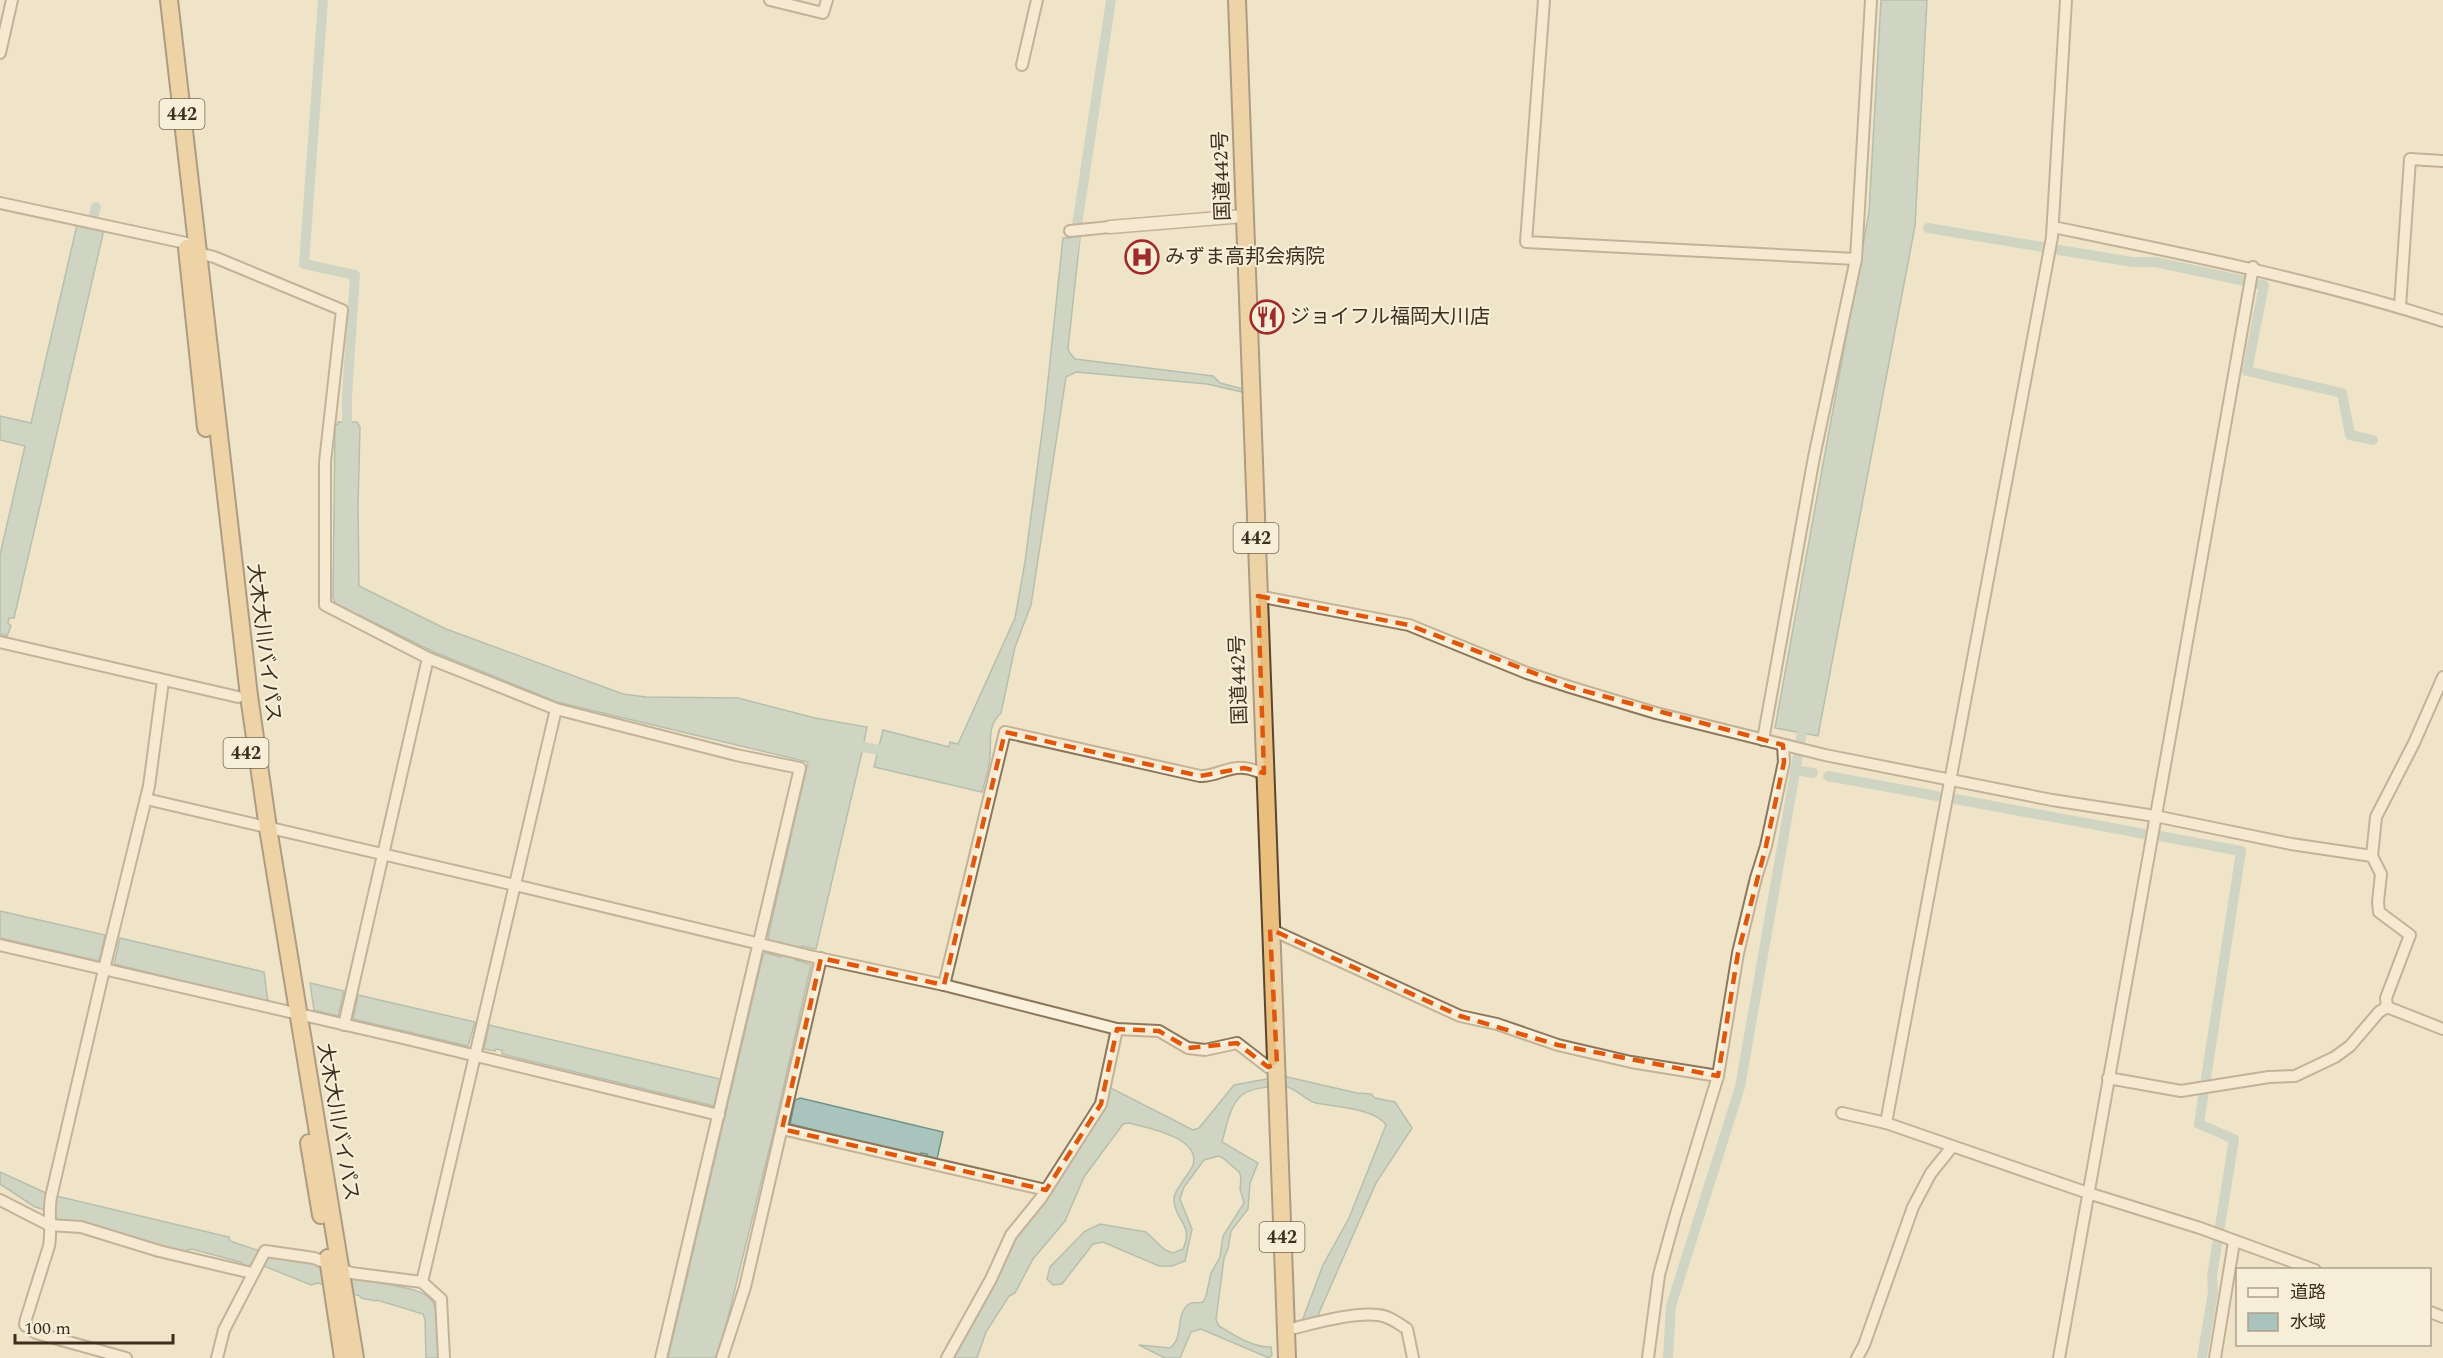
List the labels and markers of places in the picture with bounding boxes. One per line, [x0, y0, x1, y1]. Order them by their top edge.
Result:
hospital icon: みずま高邦会病院 [1124, 239, 1160, 275]
place label: みずま高邦会病院 [1165, 242, 1325, 272]
restaurant icon: ジョイフル福岡大川店 [1249, 299, 1285, 335]
place label: ジョイフル福岡大川店 [1290, 302, 1490, 332]

